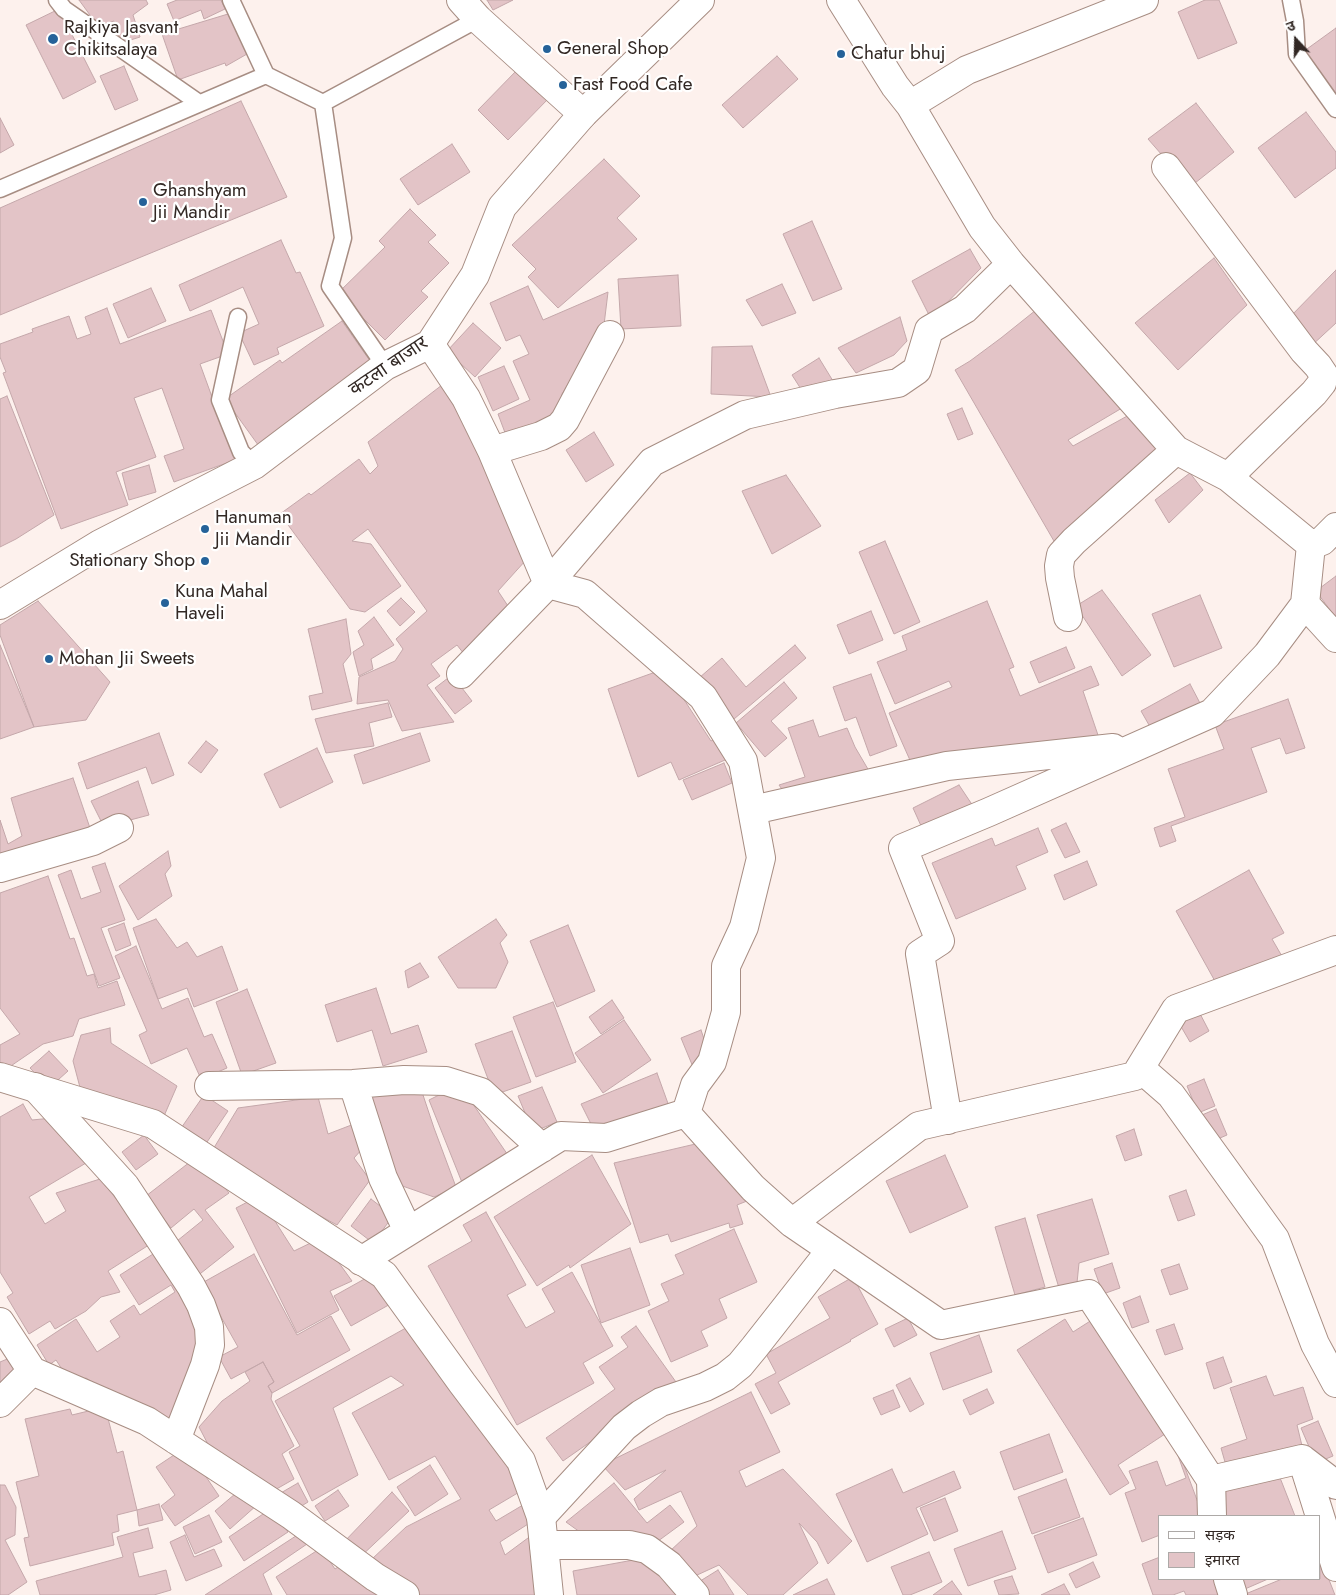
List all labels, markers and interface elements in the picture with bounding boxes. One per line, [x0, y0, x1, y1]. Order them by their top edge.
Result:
north arrow [1271, 15, 1321, 65]
text: उ [1283, 15, 1298, 37]
place label: Rajkiya Jasvant Chikitsalaya [64, 17, 178, 61]
marker: Rajkiya Jasvant Chikitsalaya [46, 32, 60, 46]
place label: General Shop [557, 38, 669, 60]
marker: General Shop [541, 43, 553, 55]
place label: Chatur bhuj [851, 43, 945, 65]
marker: Chatur bhuj [835, 48, 847, 60]
place label: Fast Food Cafe [573, 74, 693, 96]
marker: Fast Food Cafe [557, 79, 569, 91]
place label: Ghanshyam Jii Mandir [153, 180, 247, 224]
marker: Ghanshyam Jii Mandir [137, 196, 149, 208]
street label: कटला बाजार [345, 332, 433, 402]
place label: Hanuman Jii Mandir [215, 507, 292, 551]
marker: Hanuman Jii Mandir [199, 523, 211, 535]
place label: Stationary Shop [69, 550, 195, 572]
marker: Stationary Shop [199, 555, 211, 567]
place label: Kuna Mahal Haveli [175, 581, 268, 625]
marker: Kuna Mahal Haveli [159, 597, 171, 609]
place label: Mohan Jii Sweets [59, 648, 195, 670]
marker: Mohan Jii Sweets [43, 653, 55, 665]
legend [1158, 1515, 1321, 1580]
text: सड़क [1205, 1524, 1235, 1546]
text: इमारत [1205, 1549, 1240, 1571]

